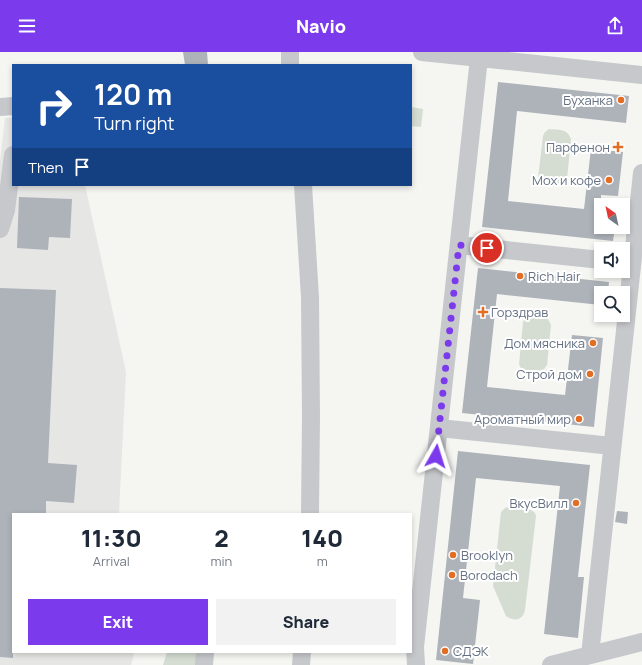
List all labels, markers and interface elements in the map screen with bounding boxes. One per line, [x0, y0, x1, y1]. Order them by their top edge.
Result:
text: Navio [296, 14, 346, 38]
icon: menu [16, 15, 38, 37]
icon: share [604, 15, 626, 37]
text: 120 m [94, 75, 172, 113]
icon: right [28, 80, 80, 132]
place label: Буханка [563, 91, 613, 109]
marker: Буханка [616, 95, 626, 105]
text: Turn right [94, 111, 175, 135]
place label: Парфенон [546, 138, 610, 156]
marker: Парфенон [613, 142, 623, 152]
icon: arrive [71, 156, 93, 178]
text: Then [28, 157, 63, 178]
place label: Мох и кофе [532, 171, 601, 189]
marker: Мох и кофе [604, 175, 614, 185]
north arrow [594, 198, 630, 234]
map controls [594, 198, 630, 322]
pin [470, 231, 504, 265]
icon: arrive [476, 237, 498, 259]
button: sound [594, 242, 630, 278]
place label: Rich Hair [528, 267, 581, 285]
marker: Rich Hair [515, 271, 525, 281]
button: search [594, 286, 630, 322]
place label: Горздрав [491, 303, 548, 321]
marker: Горздрав [478, 307, 488, 317]
place label: Дом мясника [504, 334, 585, 352]
marker: Дом мясника [588, 338, 598, 348]
place label: Строй дом [516, 365, 582, 383]
marker: Строй дом [585, 369, 595, 379]
place label: Ароматный мир [474, 410, 571, 428]
marker: Ароматный мир [574, 414, 584, 424]
position arrow [415, 435, 457, 477]
place label: ВкусВилл [509, 494, 568, 512]
marker: ВкусВилл [571, 498, 581, 508]
text: 11:30 [81, 521, 142, 554]
text: 2 [214, 521, 229, 554]
text: 140 [301, 521, 343, 554]
place label: Brooklyn [461, 546, 513, 564]
marker: Brooklyn [448, 550, 458, 560]
text: Arrival [93, 552, 130, 570]
text: min [211, 552, 232, 570]
text: m [317, 552, 328, 570]
place label: Borodach [460, 566, 518, 584]
marker: Borodach [447, 570, 457, 580]
button: Exit [28, 599, 208, 645]
button: Share [216, 599, 396, 645]
place label: СДЭК [453, 642, 489, 660]
marker: СДЭК [440, 646, 450, 656]

